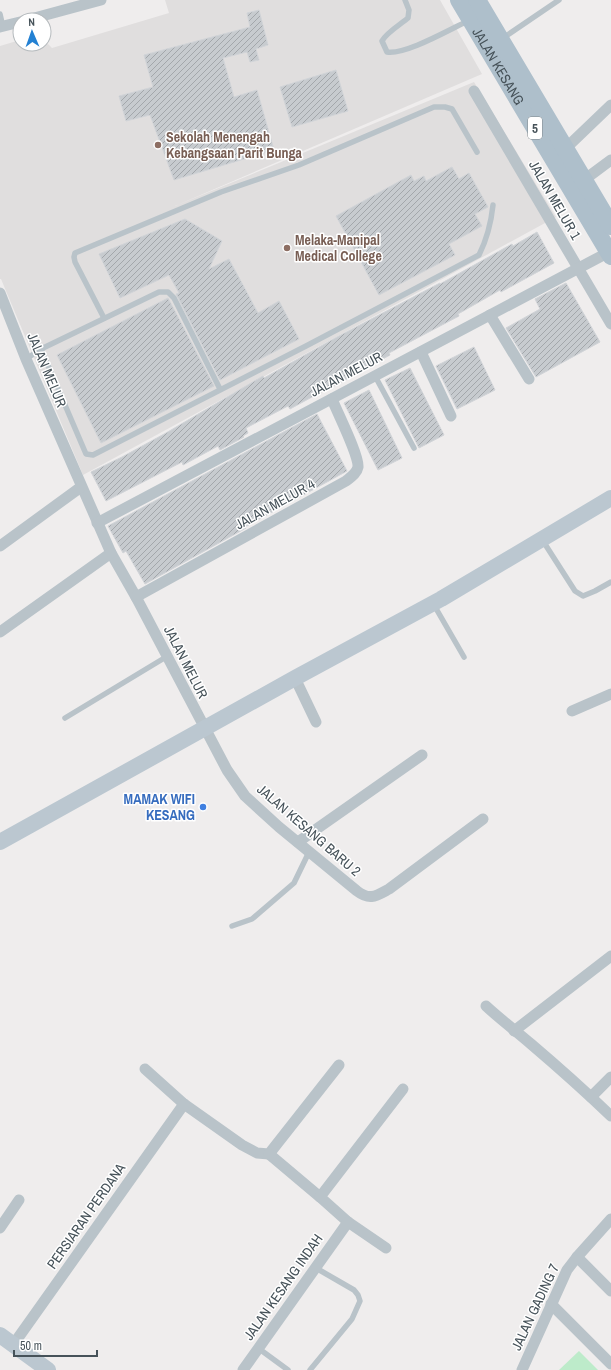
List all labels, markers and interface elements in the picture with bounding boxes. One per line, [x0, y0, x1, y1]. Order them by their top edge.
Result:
north arrow [12, 12, 52, 52]
text: N [28, 15, 35, 29]
street label: JALAN KESANG [468, 24, 528, 108]
road number: 5 [528, 117, 542, 139]
place label: Sekolah Menengah Kebangsaan Parit Bunga [166, 128, 302, 162]
marker: Sekolah Menengah Kebangsaan Parit Bunga [153, 140, 163, 150]
street label: JALAN MELUR 1 [525, 157, 585, 243]
place label: Melaka-Manipal Medical College [295, 231, 382, 265]
marker: Melaka-Manipal Medical College [282, 243, 292, 253]
street label: JALAN MELUR [23, 330, 71, 410]
street label: JALAN MELUR [307, 347, 385, 401]
street label: JALAN MELUR 4 [232, 474, 319, 533]
street label: JALAN MELUR [160, 623, 212, 701]
street label: JALAN KESANG BARU 2 [253, 780, 365, 880]
place label: MAMAK WIFI KESANG [124, 790, 195, 824]
marker: MAMAK WIFI KESANG [198, 802, 208, 812]
street label: PERSIARAN PERDANA [43, 1159, 129, 1272]
street label: JALAN KESANG INDAH [240, 1230, 326, 1344]
street label: JALAN GADING 7 [507, 1261, 563, 1353]
scale bar [14, 1332, 97, 1358]
text: 50 m [20, 1338, 42, 1354]

